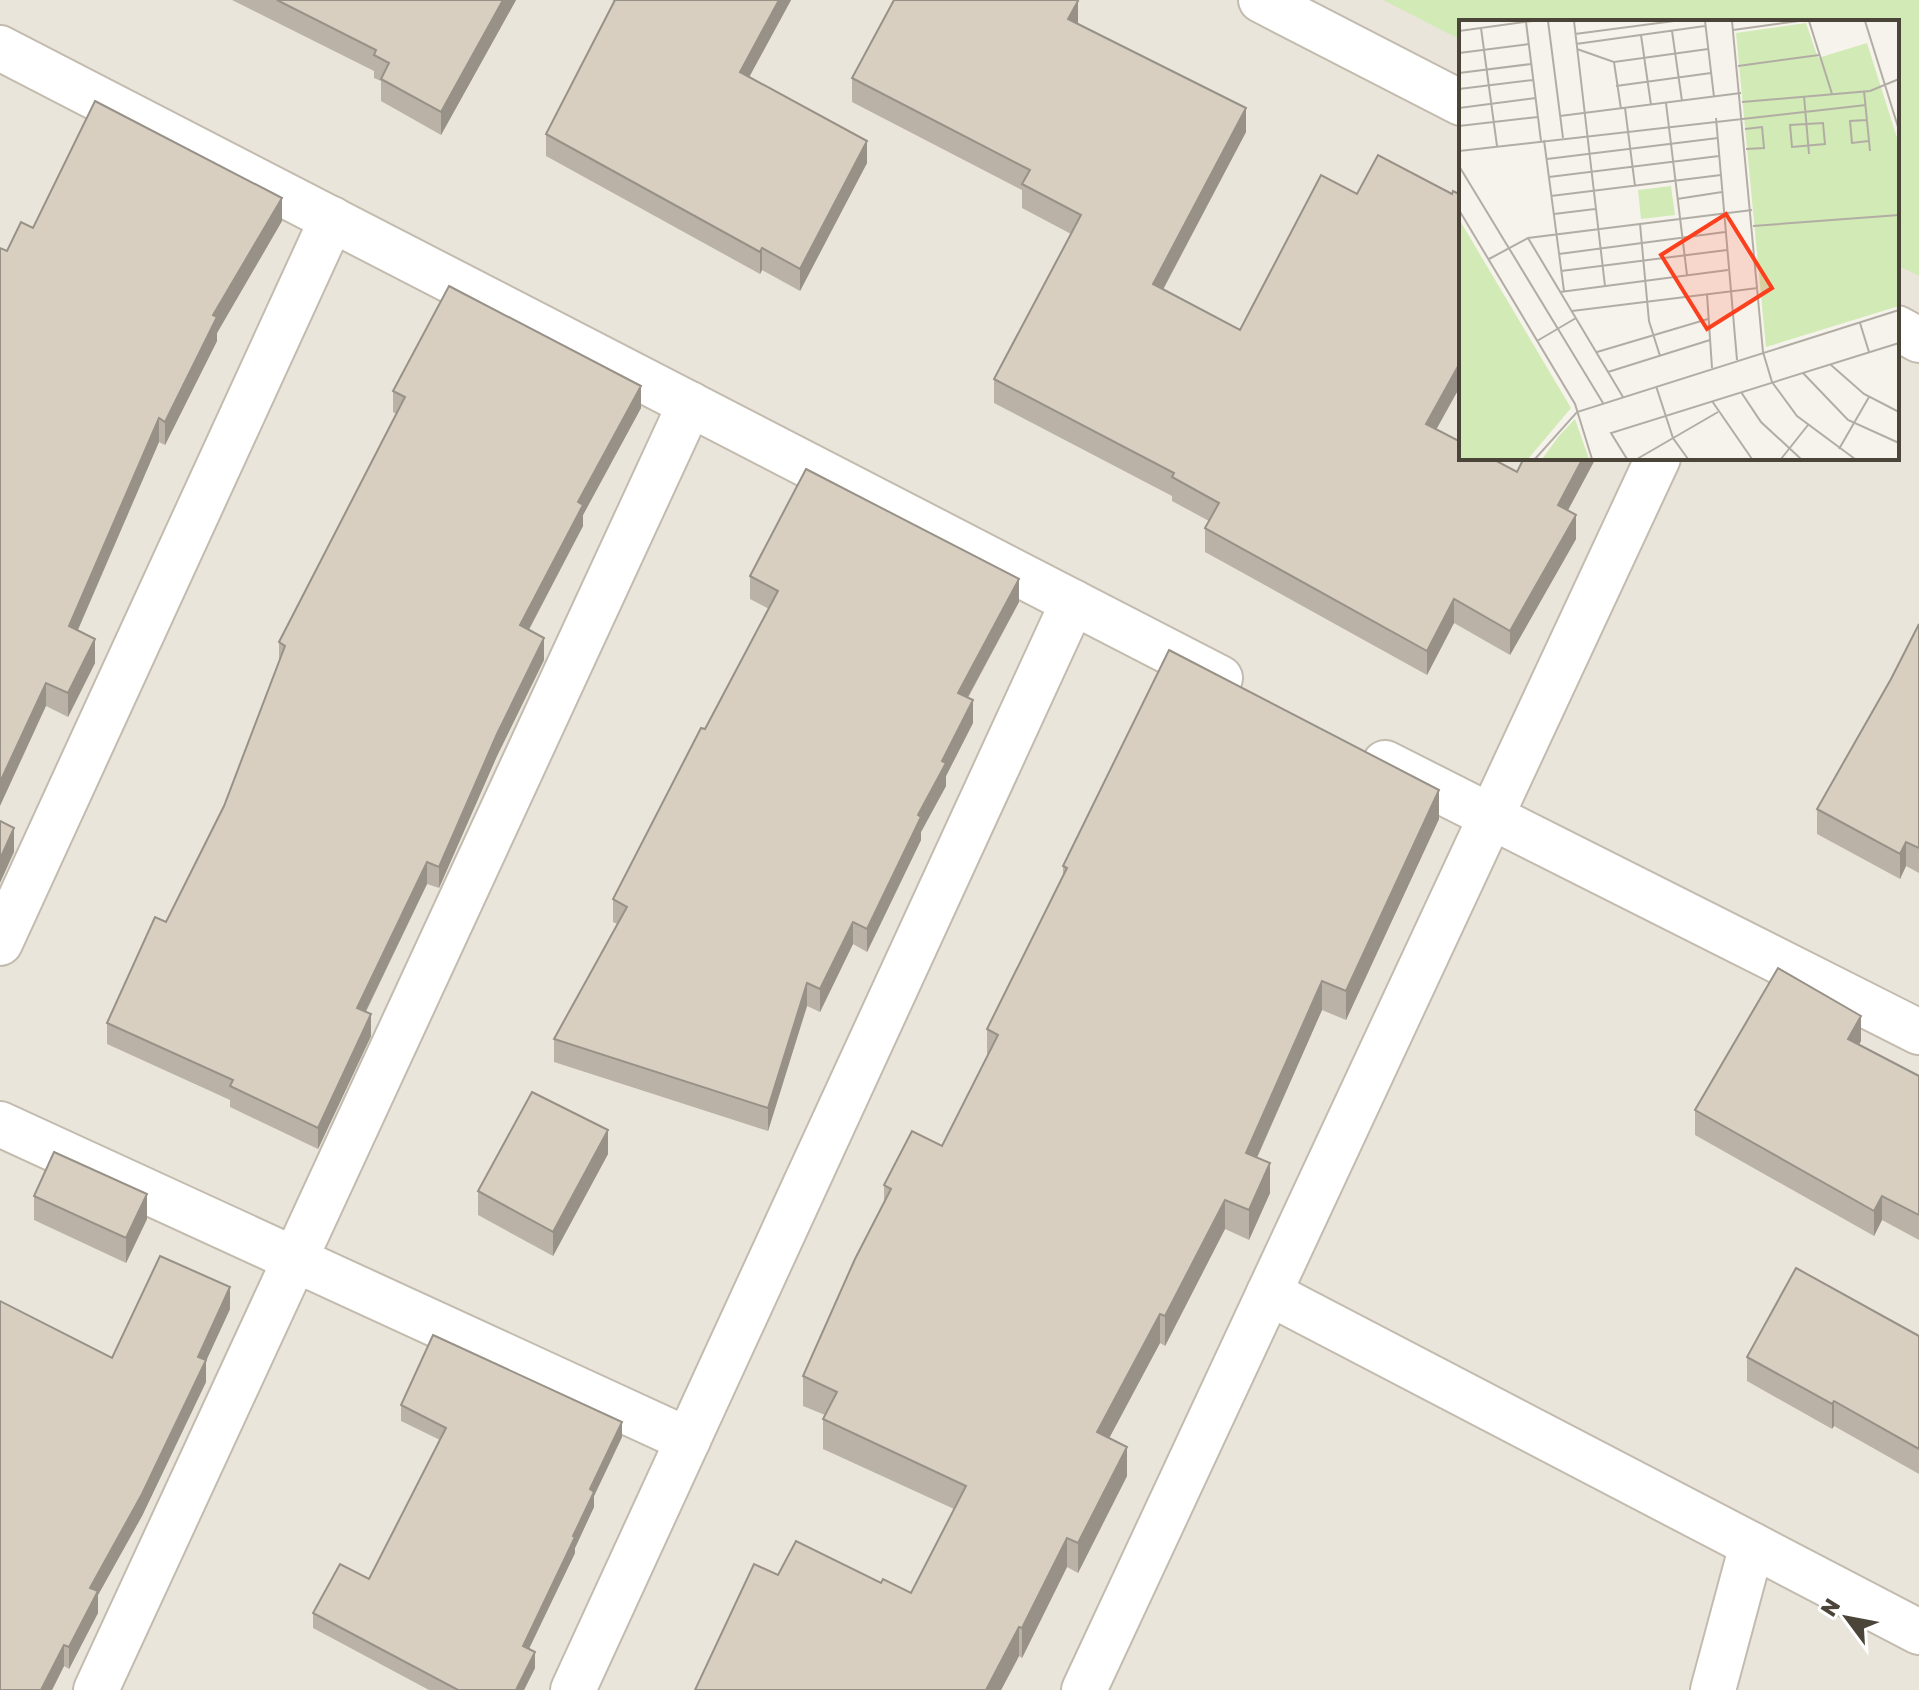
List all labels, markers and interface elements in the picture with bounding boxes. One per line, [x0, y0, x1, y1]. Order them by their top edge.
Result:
inset map [1459, 20, 1899, 460]
north arrow [1807, 1578, 1887, 1658]
text: N [1815, 1594, 1846, 1622]

